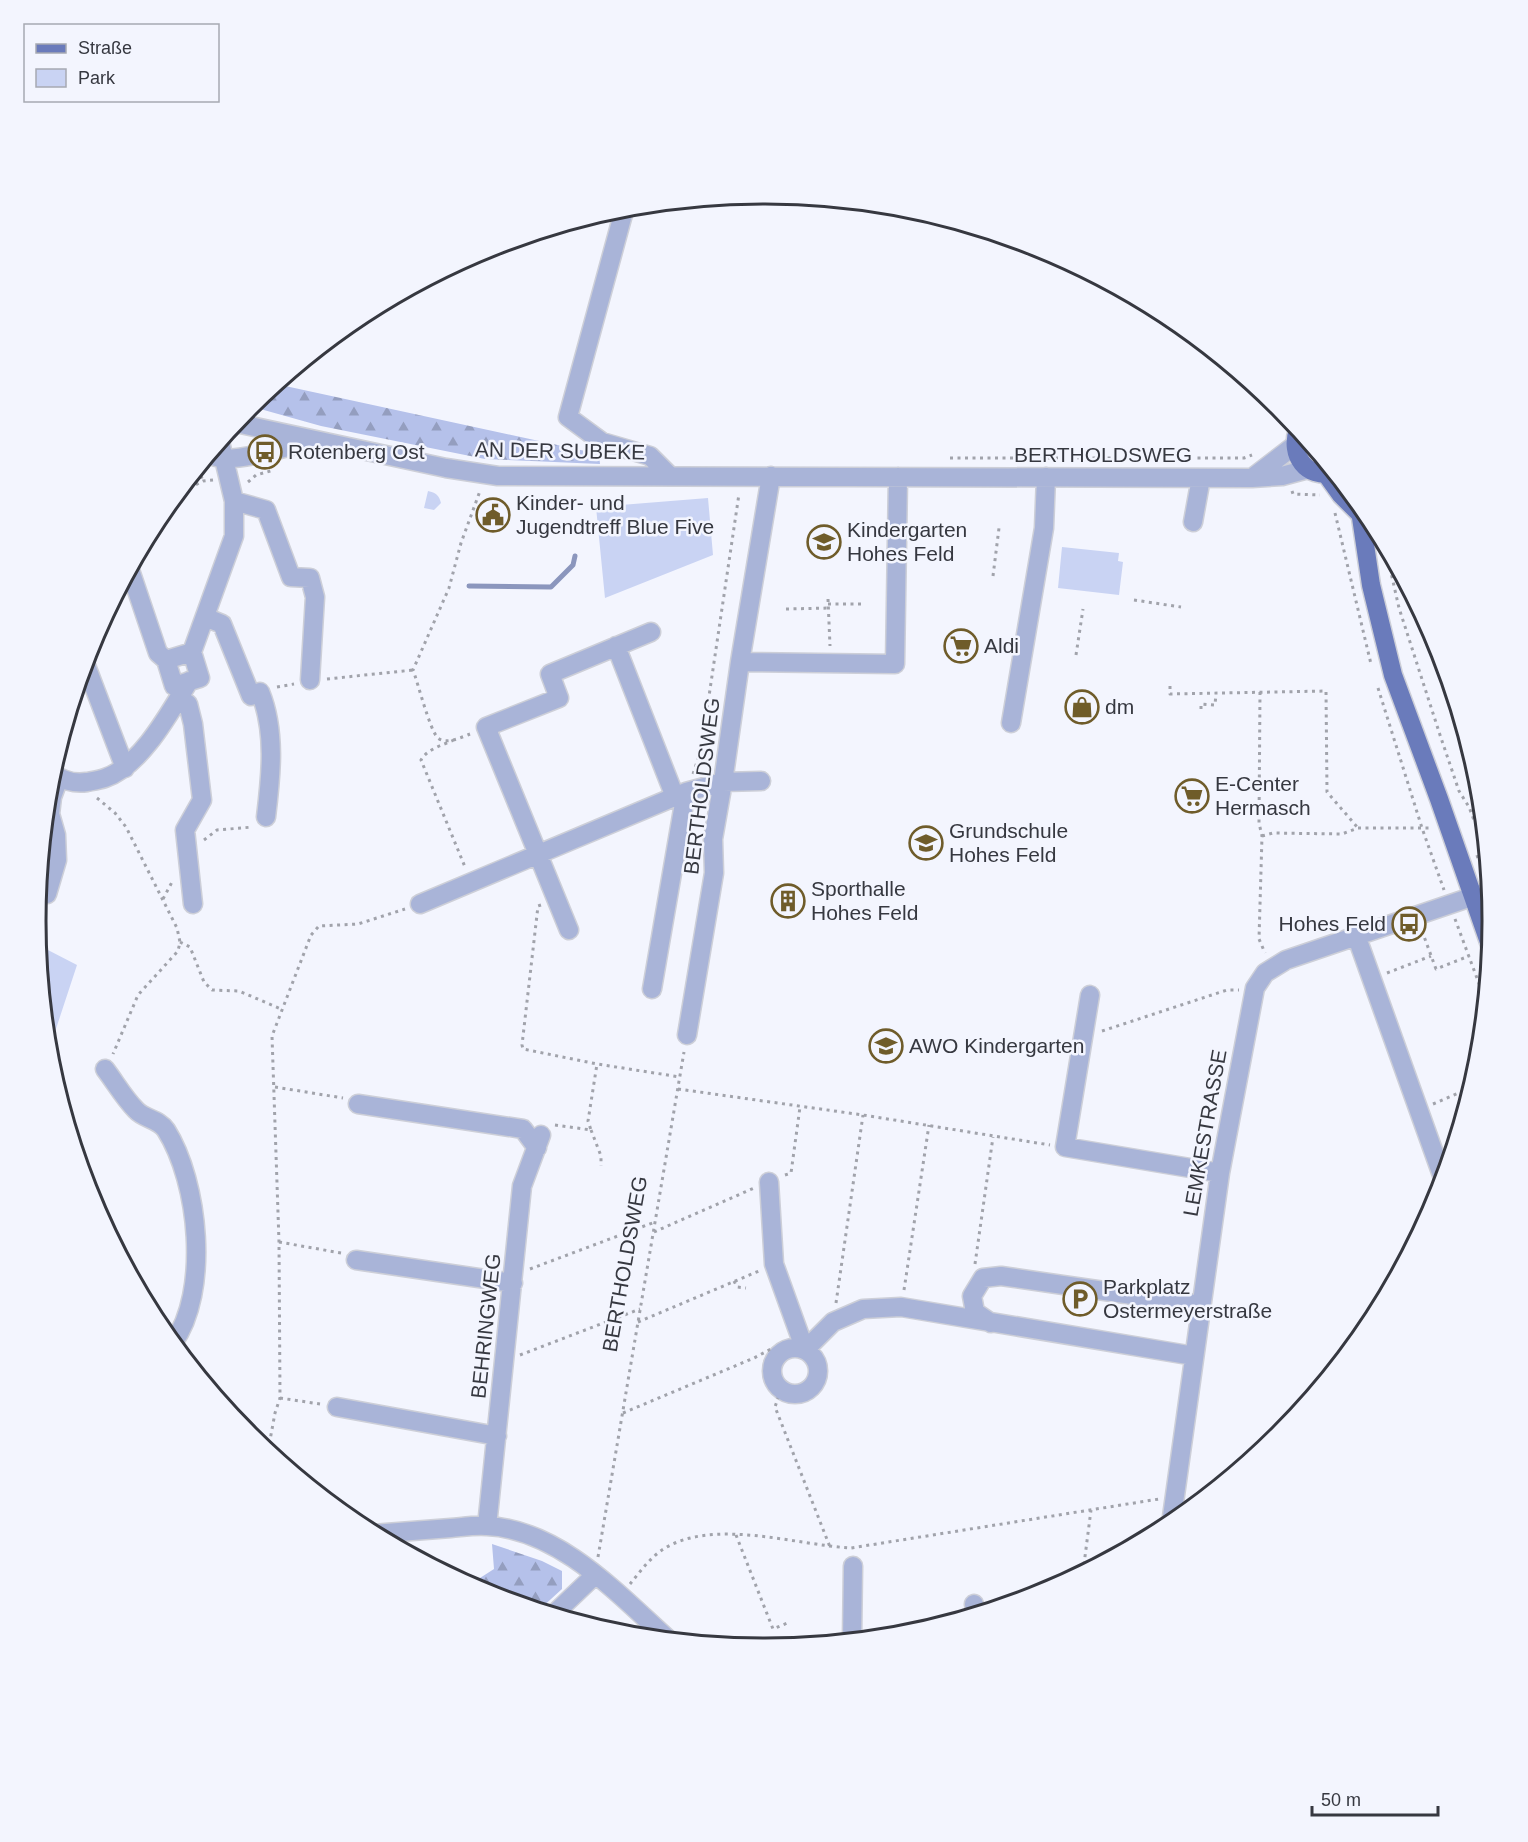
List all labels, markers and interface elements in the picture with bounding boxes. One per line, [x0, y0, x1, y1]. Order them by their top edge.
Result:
legend [24, 24, 219, 102]
text: Straße [78, 38, 132, 58]
text: Park [78, 68, 116, 88]
bus stop icon: Rotenberg Ost [247, 434, 283, 470]
street label: AN DER SUBEKE [475, 438, 645, 463]
place label: Rotenberg Ost [288, 440, 425, 463]
street label: BERTHOLDSWEG [1014, 443, 1192, 466]
place label: Kinder- und Jugendtreff Blue Five [516, 491, 714, 538]
public building icon: Kinder- und Jugendtreff Blue Five [475, 497, 511, 533]
place label: Kindergarten Hohes Feld [847, 518, 967, 565]
school or university icon: Kindergarten Hohes Feld [806, 524, 842, 560]
supermarket icon: Aldi [943, 628, 979, 664]
place label: Aldi [984, 634, 1019, 657]
shop icon: dm [1064, 689, 1100, 725]
place label: dm [1105, 695, 1134, 718]
street label: BERTHOLDSWEG [679, 696, 724, 876]
place label: E-Center Hermasch [1215, 772, 1311, 819]
supermarket icon: E-Center Hermasch [1174, 778, 1210, 814]
place label: Grundschule Hohes Feld [949, 819, 1068, 866]
school or university icon: Grundschule Hohes Feld [908, 825, 944, 861]
place label: Sporthalle Hohes Feld [811, 877, 918, 924]
building icon: Sporthalle Hohes Feld [770, 883, 806, 919]
bus stop icon: Hohes Feld [1391, 906, 1427, 942]
place label: Hohes Feld [1279, 912, 1386, 935]
school or university icon: AWO Kindergarten [868, 1028, 904, 1064]
place label: AWO Kindergarten [909, 1034, 1084, 1057]
street label: LEMKESTRASSE [1178, 1048, 1231, 1218]
street label: BERTHOLDSWEG [598, 1174, 651, 1354]
street label: BEHRINGWEG [466, 1252, 505, 1400]
place label: Parkplatz Ostermeyerstraße [1103, 1275, 1272, 1322]
parking icon: Parkplatz Ostermeyerstraße [1062, 1281, 1098, 1317]
scale bar [1312, 1779, 1438, 1817]
text: 50 m [1321, 1790, 1361, 1810]

